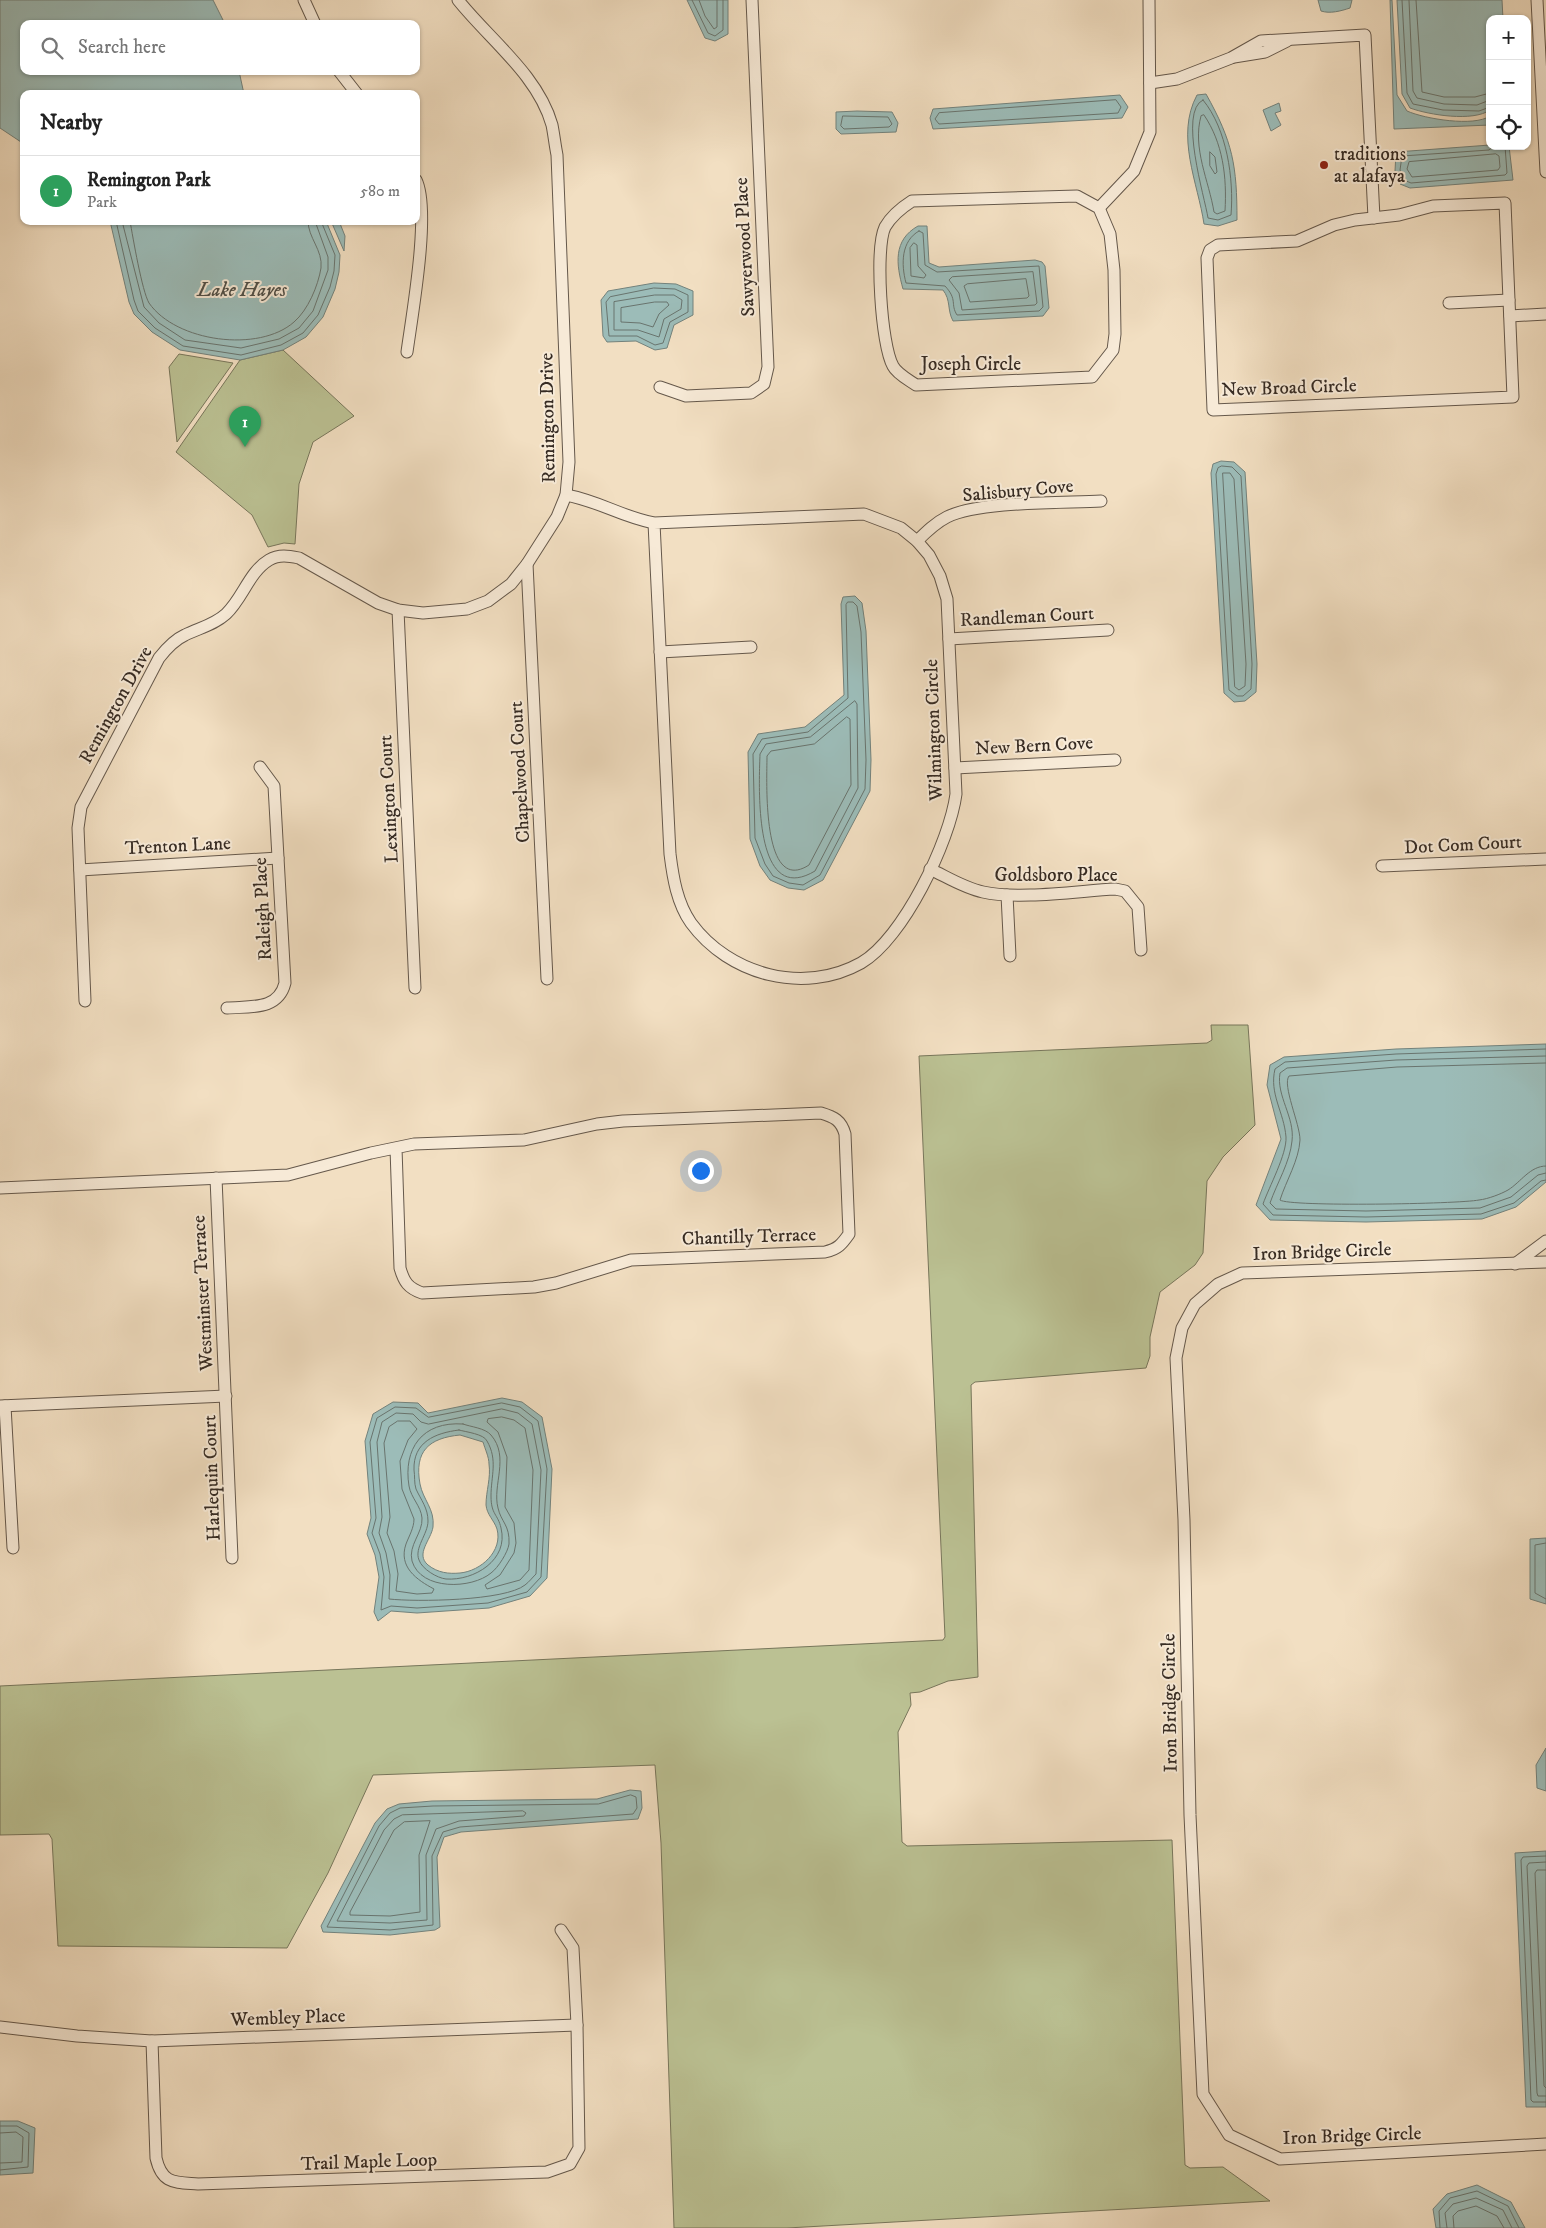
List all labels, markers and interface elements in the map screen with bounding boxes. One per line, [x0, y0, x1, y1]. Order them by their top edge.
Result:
map controls [1486, 15, 1531, 150]
button: + [1486, 15, 1531, 60]
search box [20, 20, 420, 75]
icon: search [38, 34, 66, 62]
text: Search here [78, 36, 166, 59]
button: − [1486, 60, 1531, 105]
button: locate [1486, 105, 1531, 150]
text: Nearby [40, 110, 102, 136]
place label: traditions at alafaya [1334, 143, 1406, 188]
marker: traditions at alafaya [1318, 159, 1330, 171]
text: Remington Park [87, 169, 211, 192]
street label: Sawyerwood Place [730, 177, 760, 317]
text: 1 [53, 181, 59, 201]
text: 580 m [360, 181, 400, 201]
text: Park [87, 192, 117, 212]
water label: Lake Hayes [196, 278, 288, 303]
street label: Remington Drive [535, 352, 561, 483]
street label: Joseph Circle [919, 353, 1021, 376]
street label: New Broad Circle [1221, 374, 1357, 402]
pin: 1 [229, 406, 261, 447]
street label: Salisbury Cove [962, 475, 1075, 507]
street label: Randleman Court [959, 602, 1095, 632]
street label: Remington Drive [74, 642, 158, 768]
street label: Wilmington Circle [920, 659, 948, 802]
street label: Chapelwood Court [505, 700, 535, 844]
street label: New Bern Cove [974, 731, 1094, 761]
street label: Lexington Court [374, 734, 404, 864]
street label: Dot Com Court [1403, 830, 1523, 860]
street label: Trenton Lane [124, 832, 232, 860]
street label: Raleigh Place [249, 857, 277, 961]
street label: Goldsboro Place [994, 864, 1118, 887]
your location [688, 1158, 714, 1184]
street label: Westminster Terrace [187, 1214, 219, 1372]
street label: Chantilly Terrace [681, 1223, 817, 1251]
street label: Iron Bridge Circle [1252, 1238, 1392, 1266]
street label: Harlequin Court [198, 1415, 227, 1541]
street label: Iron Bridge Circle [1157, 1633, 1183, 1773]
street label: Wembley Place [229, 2004, 346, 2032]
street label: Iron Bridge Circle [1282, 2122, 1422, 2150]
street label: Trail Maple Loop [300, 2148, 438, 2176]

